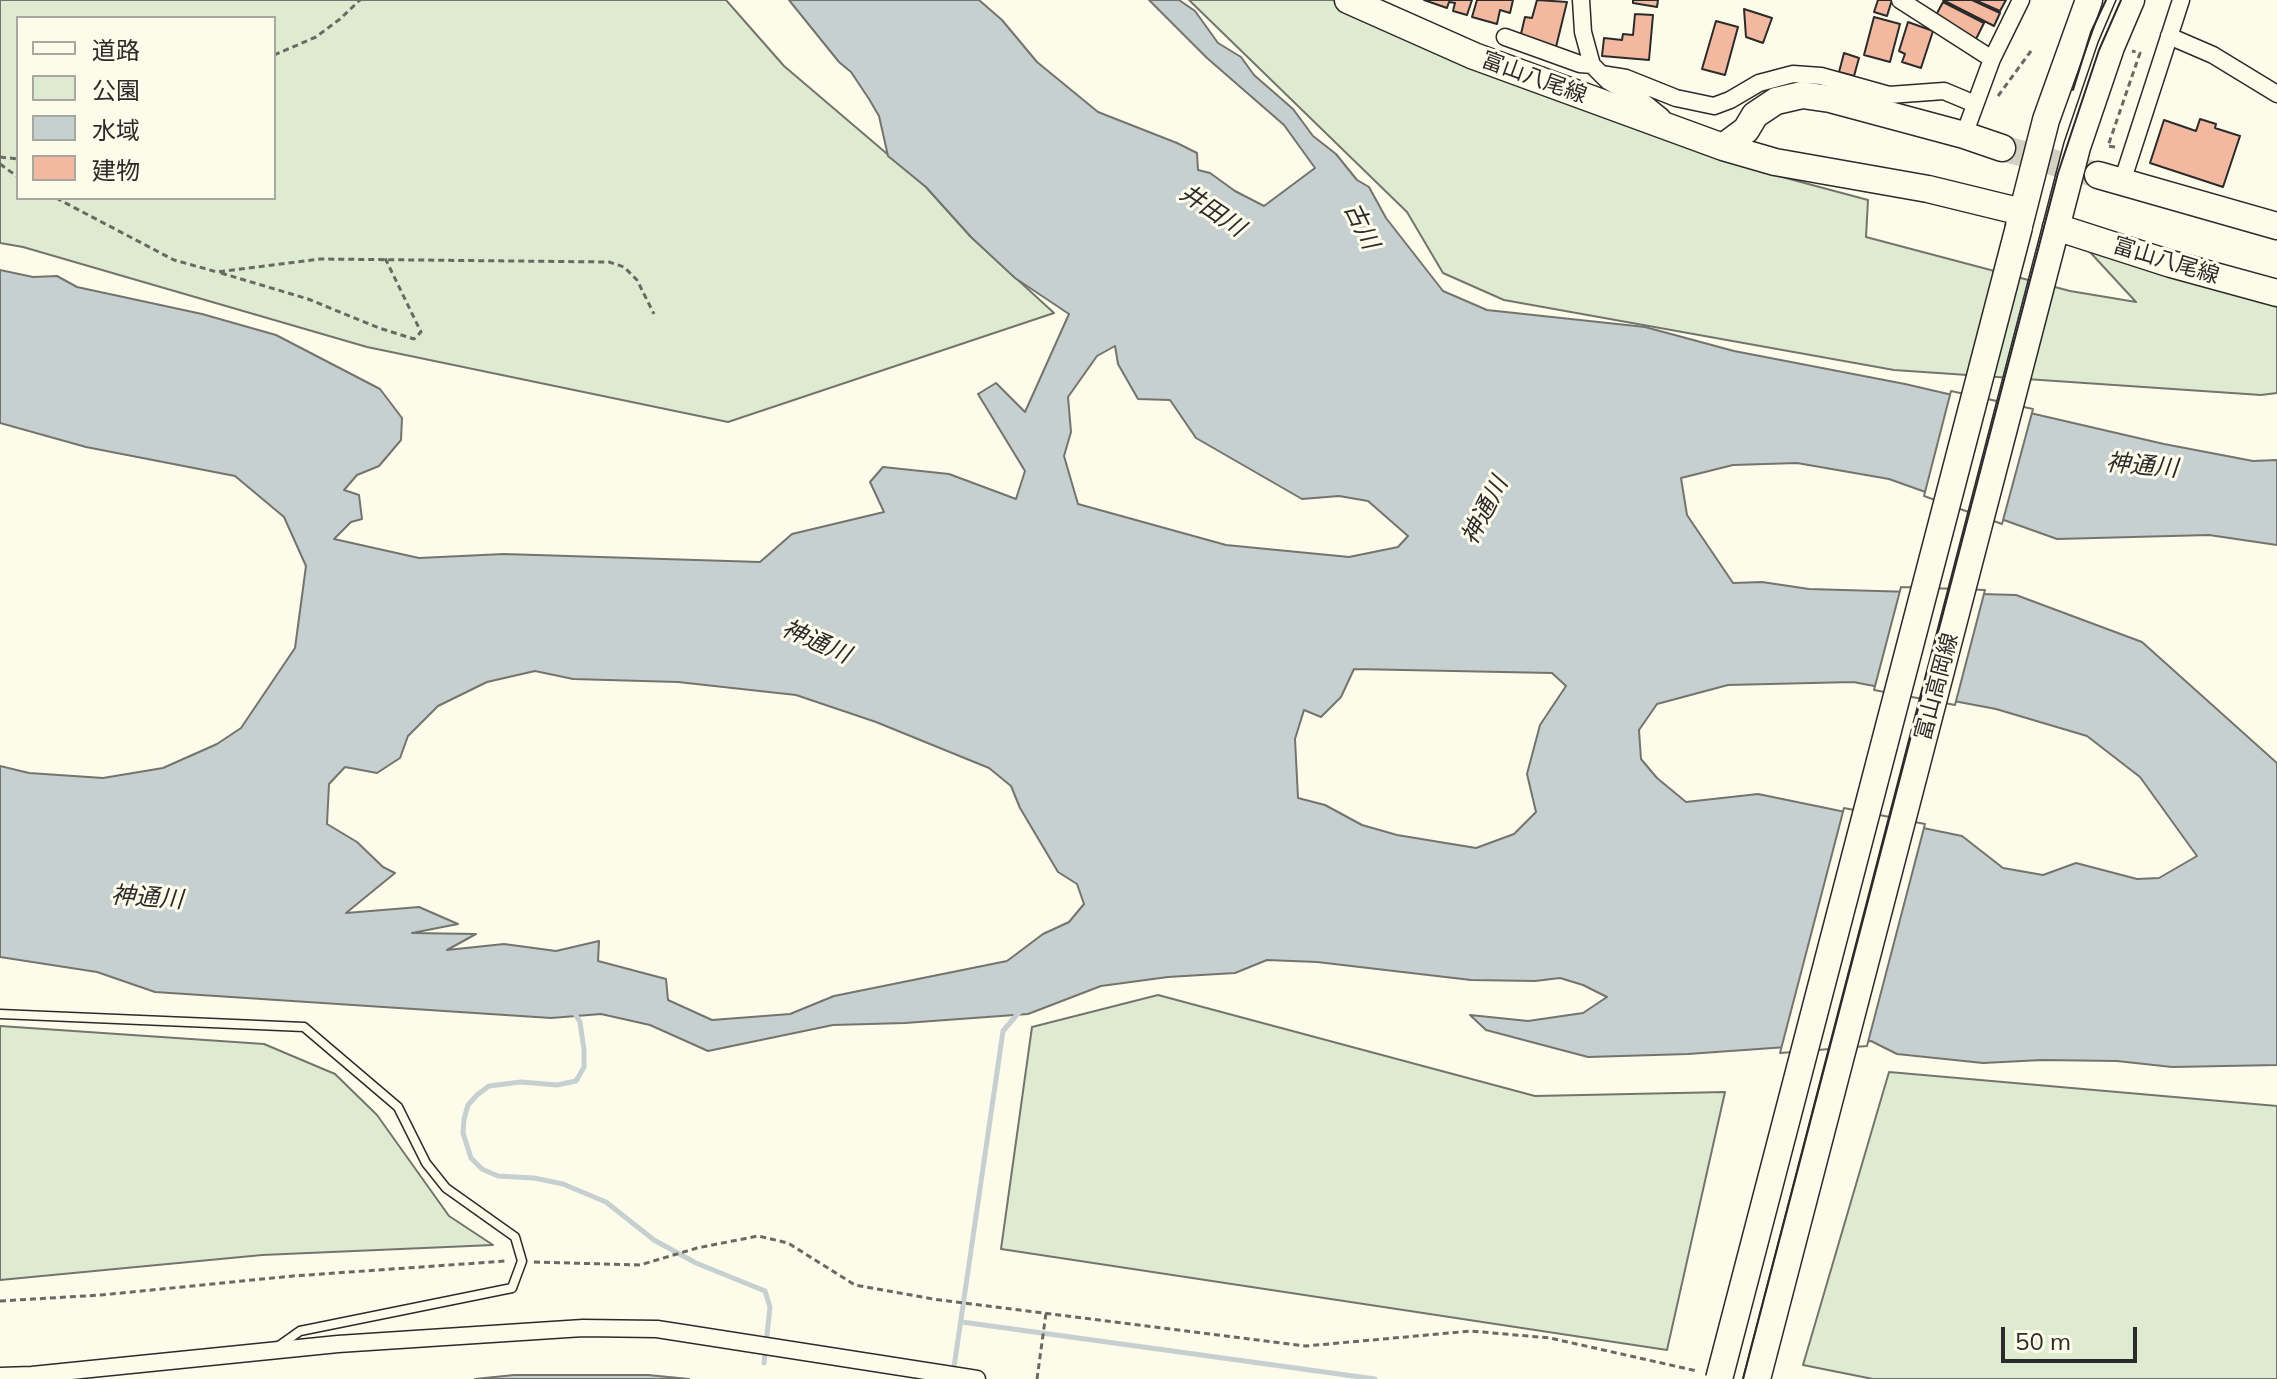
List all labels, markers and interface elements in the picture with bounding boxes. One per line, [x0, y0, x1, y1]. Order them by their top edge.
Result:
legend [16, 16, 276, 200]
text: 道路 [92, 35, 140, 65]
street label: 富山八尾線 [1478, 47, 1590, 109]
text: 公園 [92, 75, 140, 105]
text: 水域 [92, 115, 140, 145]
text: 建物 [92, 155, 140, 185]
water label: 井田川 [1174, 179, 1250, 243]
water label: 古川 [1338, 198, 1384, 254]
street label: 富山八尾線 [2110, 232, 2222, 290]
water label: 神通川 [2105, 449, 2179, 483]
water label: 神通川 [1456, 472, 1514, 550]
water label: 神通川 [777, 614, 855, 670]
street label: 富山高岡線 [1910, 630, 1964, 744]
water label: 神通川 [110, 881, 184, 915]
scale bar [2005, 1311, 2141, 1361]
text: 50 m [2015, 1326, 2071, 1356]

